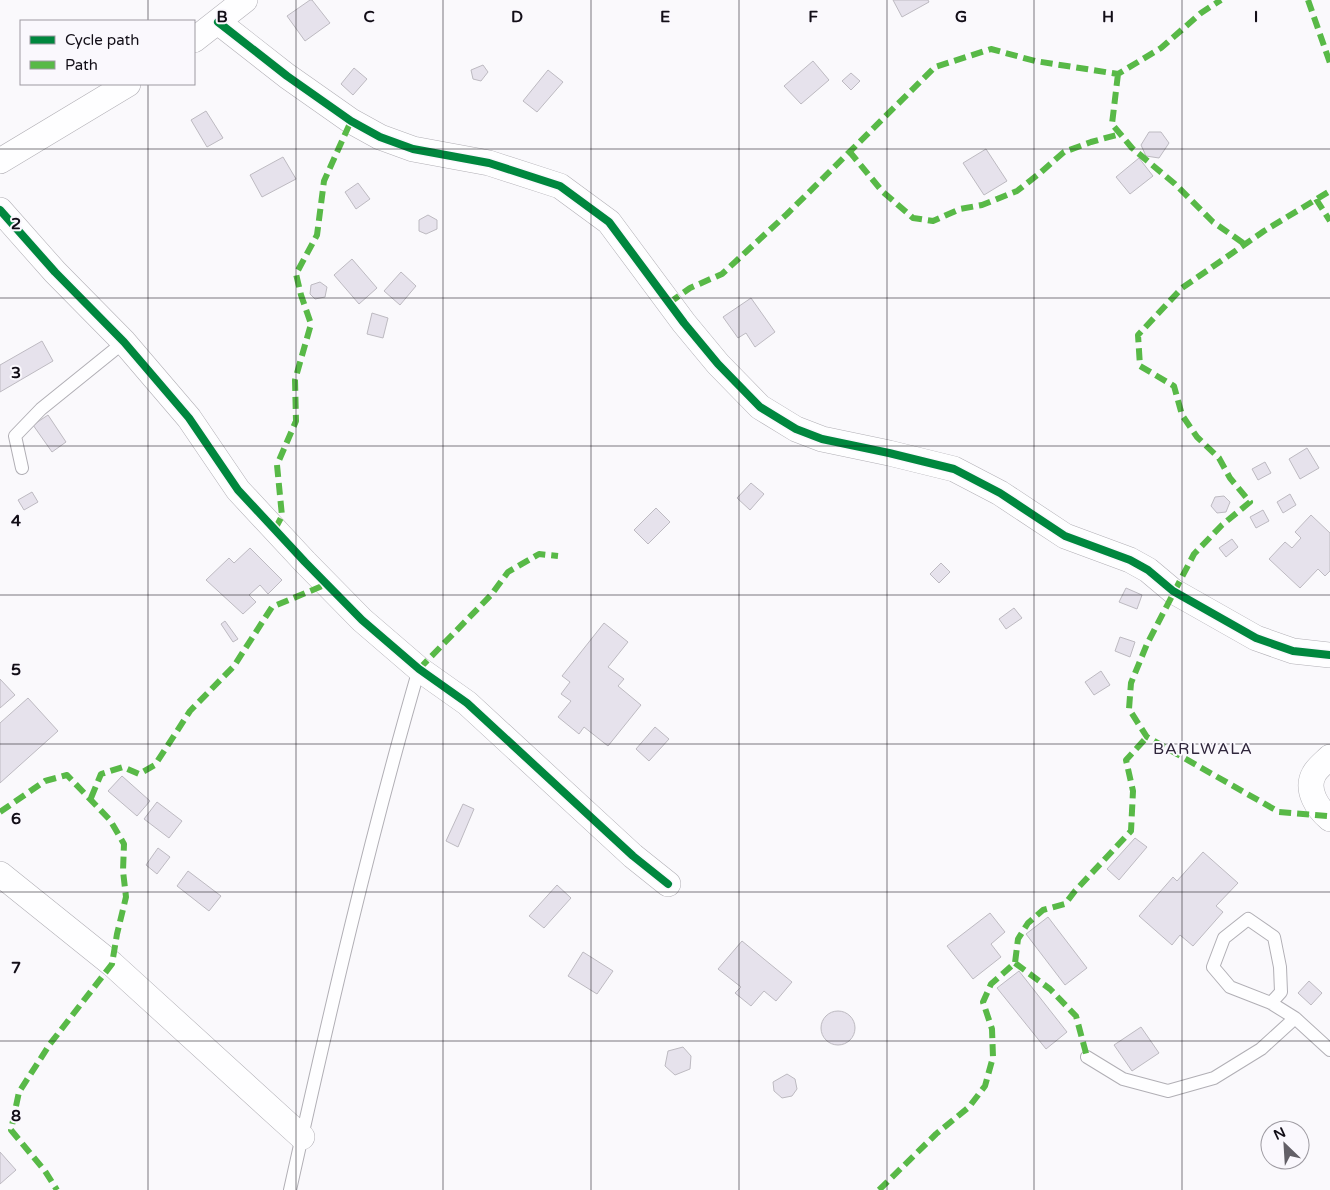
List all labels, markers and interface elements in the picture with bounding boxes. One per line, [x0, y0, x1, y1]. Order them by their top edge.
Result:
text: B [216, 7, 228, 27]
text: C [363, 7, 375, 27]
text: D [511, 7, 523, 27]
text: E [660, 7, 670, 27]
text: F [808, 7, 818, 27]
text: G [955, 7, 967, 27]
text: H [1102, 7, 1114, 27]
text: I [1254, 7, 1258, 27]
legend [20, 20, 195, 85]
text: Cycle path [65, 31, 139, 49]
text: Path [65, 56, 98, 74]
text: 2 [11, 214, 21, 234]
text: 3 [11, 363, 21, 383]
text: 4 [11, 511, 21, 531]
text: 5 [11, 660, 21, 680]
district label: BARLWALA [1153, 739, 1253, 759]
text: 6 [11, 809, 21, 829]
text: 7 [11, 958, 21, 978]
text: 8 [11, 1106, 21, 1126]
north arrow [1260, 1120, 1310, 1170]
text: N [1271, 1124, 1288, 1144]

